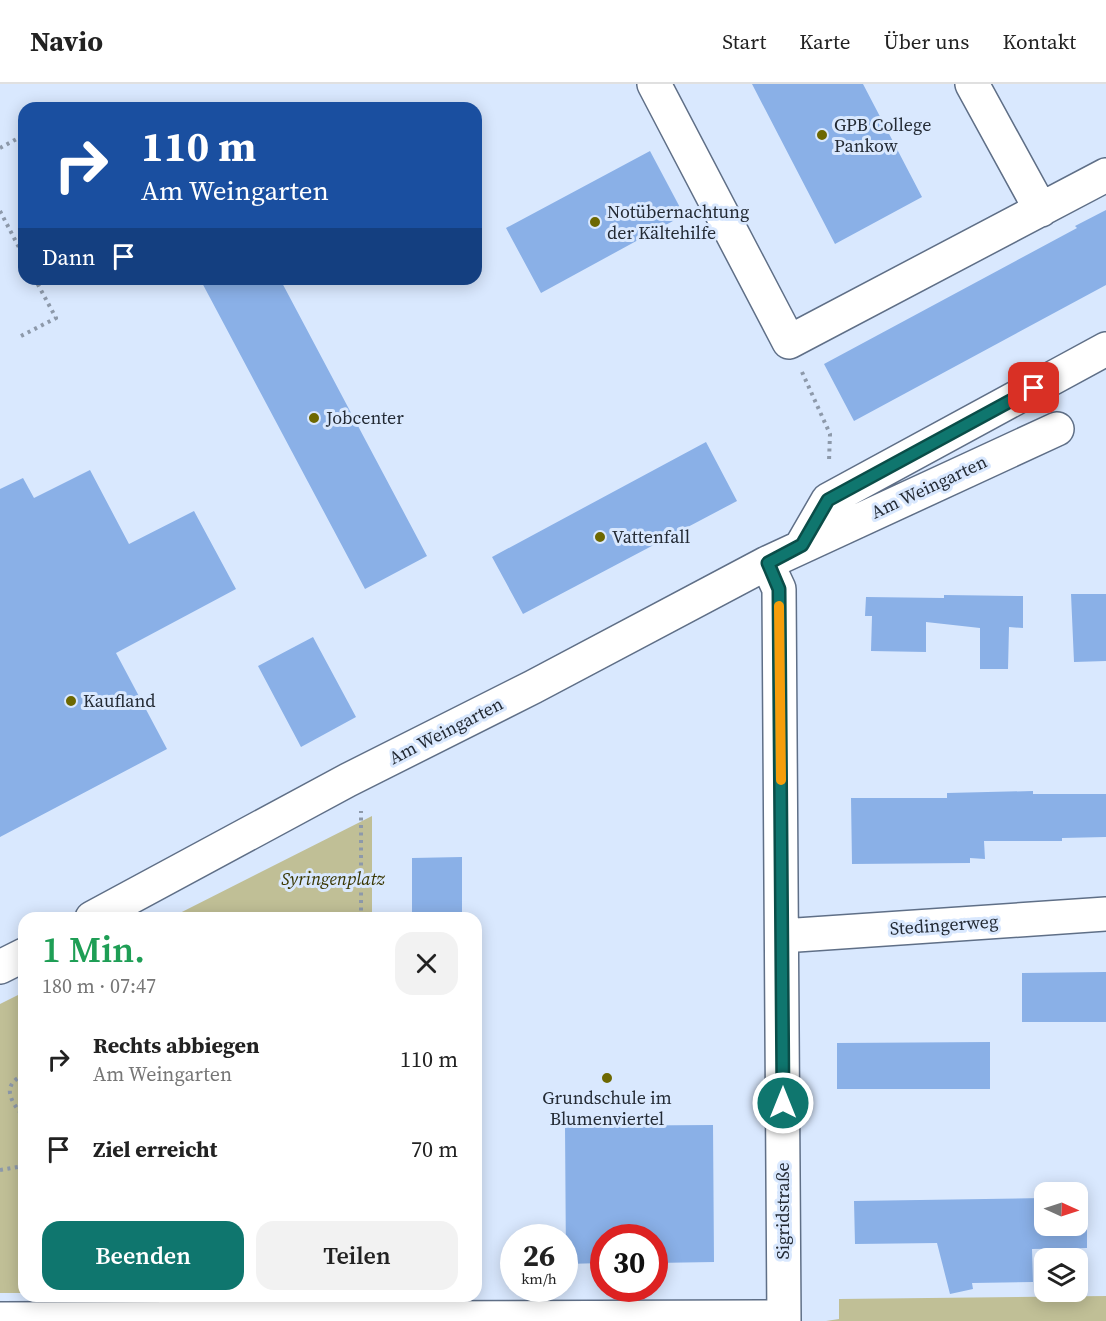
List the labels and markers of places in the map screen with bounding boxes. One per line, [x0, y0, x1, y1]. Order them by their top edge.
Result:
place label: GPB College Pankow [834, 112, 931, 158]
marker: GPB College Pankow [815, 128, 829, 142]
place label: Notübernachtung der Kältehilfe [607, 199, 749, 245]
marker: Notübernachtung der Kältehilfe [588, 215, 602, 229]
pin [1008, 362, 1059, 413]
place label: Jobcenter [325, 405, 404, 430]
marker: Jobcenter [307, 411, 321, 425]
place label: Vattenfall [612, 524, 690, 549]
marker: Vattenfall [593, 530, 607, 544]
place label: Kaufland [83, 688, 156, 713]
marker: Kaufland [64, 694, 78, 708]
marker: Grundschule im Blumenviertel [600, 1071, 614, 1085]
place label: Grundschule im Blumenviertel [542, 1085, 672, 1131]

